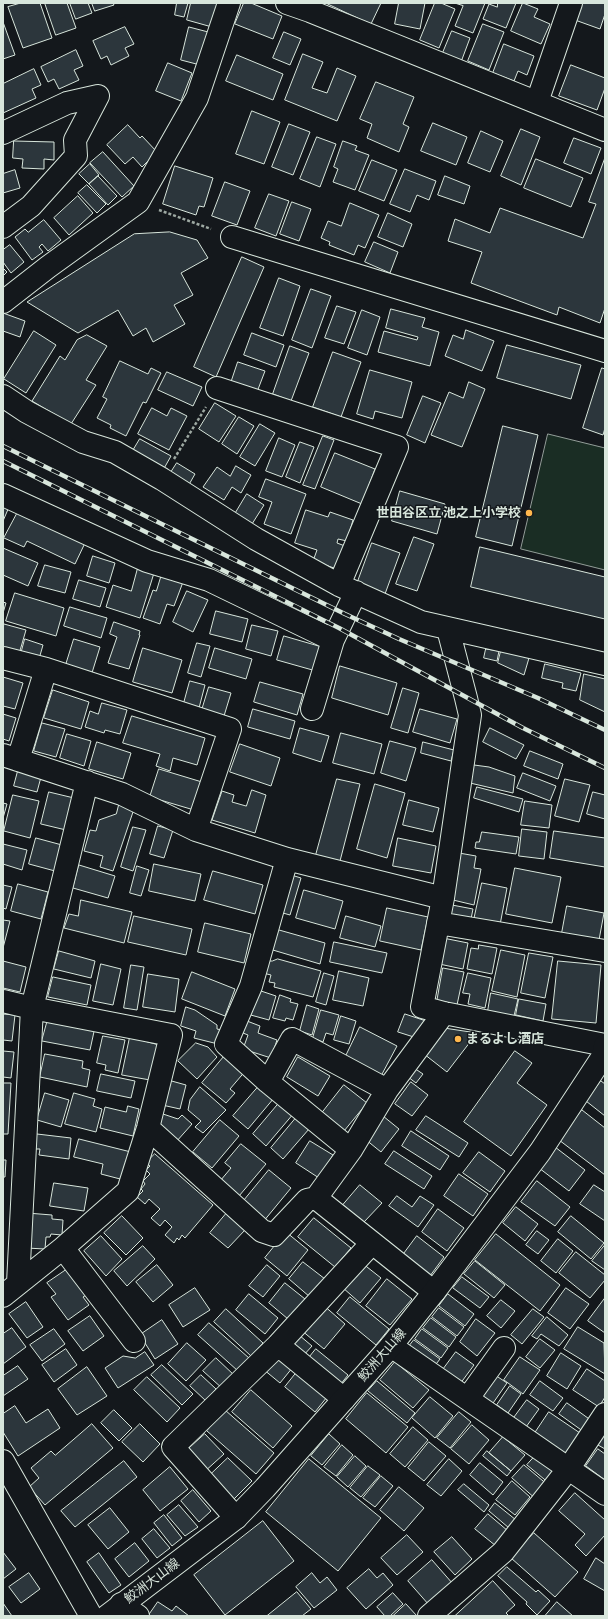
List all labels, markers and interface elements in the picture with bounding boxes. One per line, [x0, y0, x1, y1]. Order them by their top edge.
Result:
place label: 世田谷区立 池之上小学校 [376, 505, 521, 521]
marker: 世田谷区立 池之上小学校 [524, 508, 534, 518]
place label: まるよし酒店 [466, 1031, 544, 1047]
marker: まるよし酒店 [453, 1034, 463, 1044]
street label: 鮫洲大山線 [355, 1325, 409, 1385]
street label: 鮫洲大山線 [121, 1555, 183, 1607]

